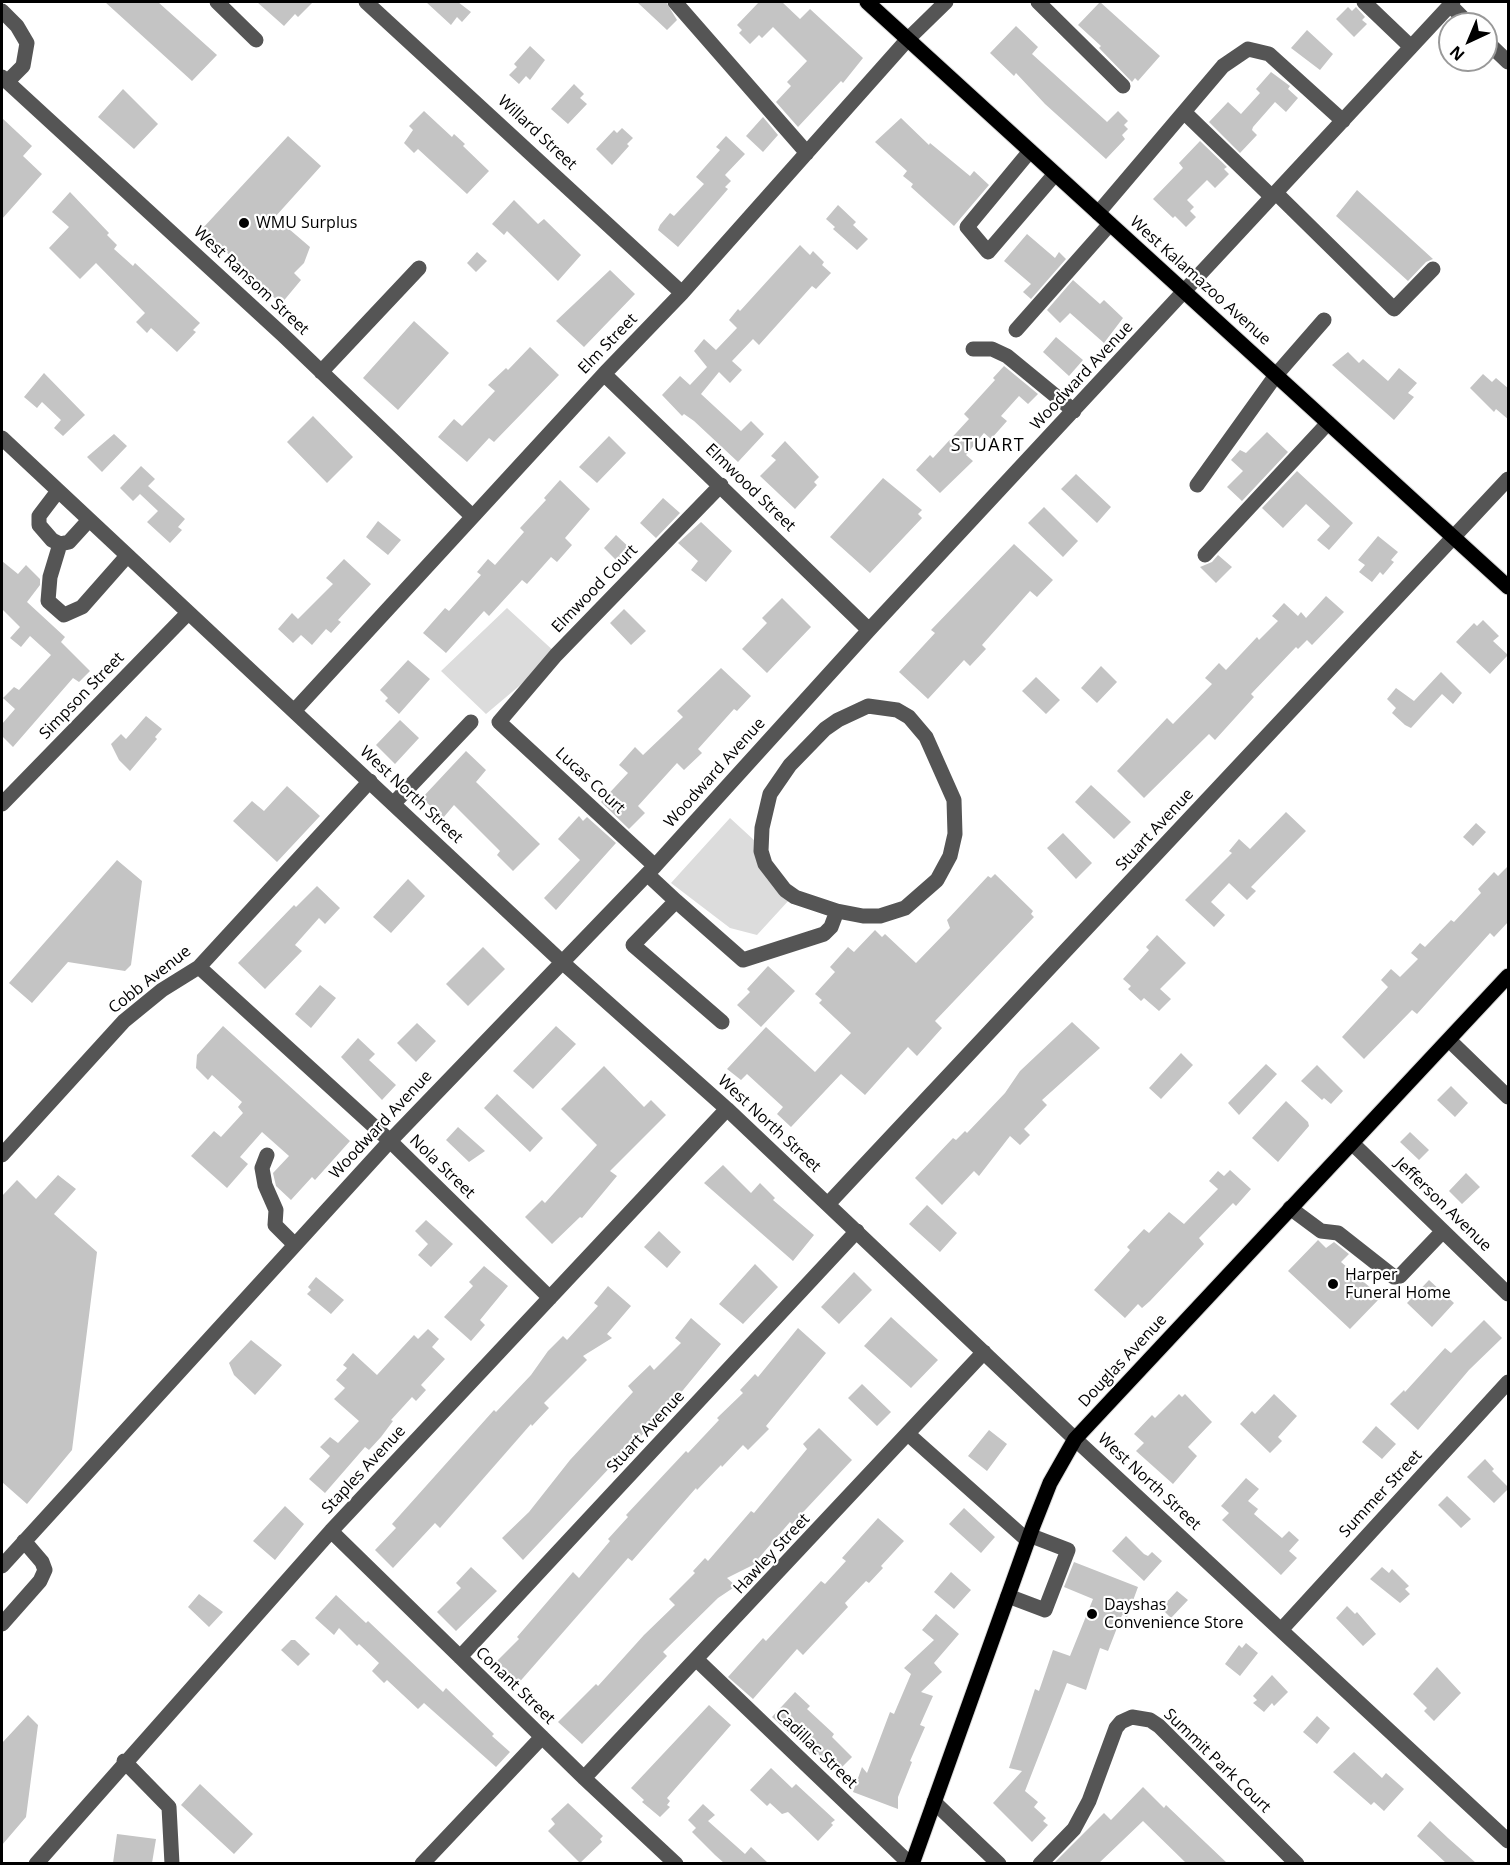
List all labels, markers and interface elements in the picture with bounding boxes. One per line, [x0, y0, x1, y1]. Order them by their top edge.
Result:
north arrow [1438, 12, 1498, 72]
text: N [1445, 41, 1469, 66]
street label: Willard Street [494, 92, 580, 174]
place label: WMU Surplus [256, 213, 357, 233]
street label: West Kalamazoo Avenue [1126, 213, 1274, 349]
marker: WMU Surplus [237, 216, 251, 230]
street label: West Ransom Street [189, 223, 313, 339]
street label: Elm Street [574, 310, 642, 378]
street label: Woodward Avenue [1027, 318, 1137, 434]
district label: STUART [951, 435, 1025, 457]
street label: Elmwood Street [701, 440, 799, 536]
street label: Elmwood Court [548, 541, 642, 637]
street label: Simpson Street [36, 649, 128, 743]
street label: Woodward Avenue [661, 714, 769, 832]
street label: West North Street [356, 742, 466, 848]
street label: Lucas Court [551, 744, 629, 818]
street label: Stuart Avenue [1112, 785, 1198, 875]
street label: Cobb Avenue [105, 942, 195, 1018]
street label: Woodward Avenue [326, 1067, 436, 1183]
street label: West North Street [714, 1071, 824, 1177]
street label: Nola Street [405, 1131, 479, 1203]
street label: Jefferson Avenue [1391, 1154, 1495, 1256]
place label: Harper Funeral Home [1345, 1265, 1451, 1303]
marker: Harper Funeral Home [1326, 1277, 1340, 1291]
street label: Douglas Avenue [1075, 1311, 1171, 1411]
street label: Stuart Avenue [603, 1387, 689, 1477]
street label: Staples Avenue [318, 1422, 410, 1518]
street label: West North Street [1094, 1429, 1204, 1535]
street label: Summer Street [1336, 1446, 1426, 1542]
street label: Hawley Street [730, 1510, 814, 1598]
place label: Dayshas Convenience Store [1104, 1595, 1244, 1633]
marker: Dayshas Convenience Store [1085, 1607, 1099, 1621]
street label: Conant Street [471, 1643, 559, 1729]
street label: Cadillac Street [771, 1705, 861, 1793]
street label: Summit Park Court [1159, 1705, 1275, 1817]

